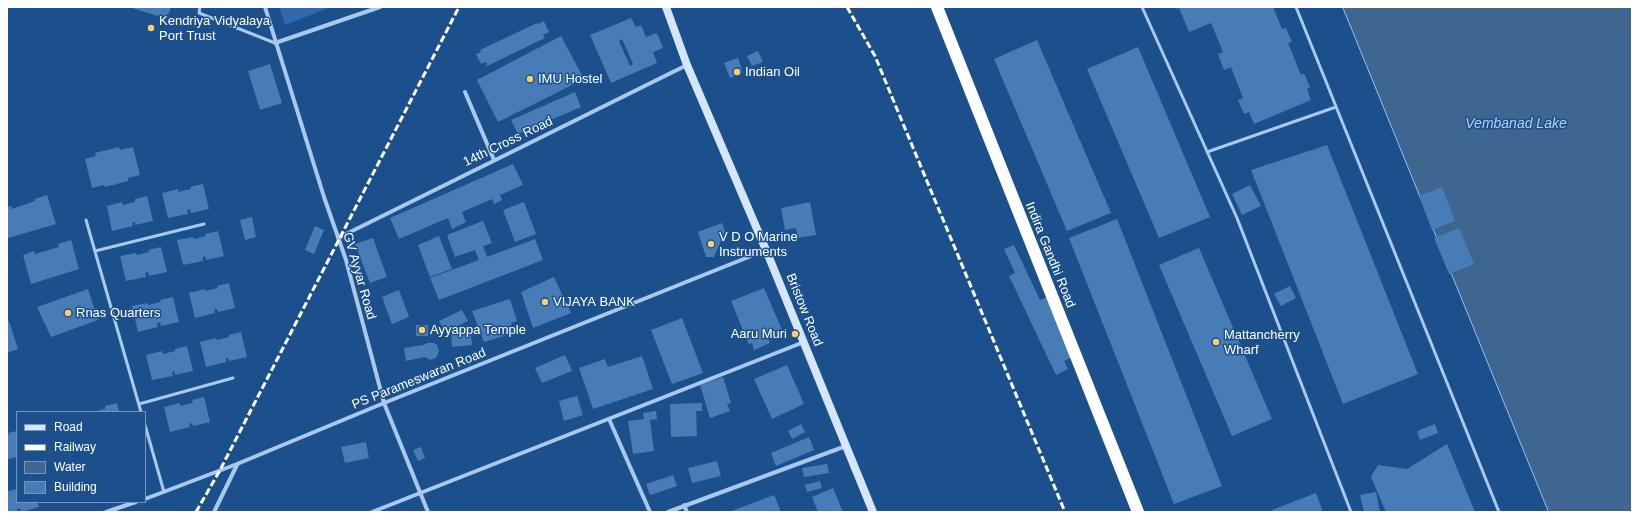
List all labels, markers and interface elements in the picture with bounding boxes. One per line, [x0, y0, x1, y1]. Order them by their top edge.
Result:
place label: Kendriya Vidyalaya Port Trust [159, 13, 270, 44]
marker: Kendriya Vidyalaya Port Trust [146, 23, 156, 33]
place label: Indian Oil [745, 64, 800, 80]
marker: Indian Oil [732, 67, 742, 77]
place label: IMU Hostel [538, 71, 602, 87]
marker: IMU Hostel [525, 74, 535, 84]
street label: 14th Cross Road [461, 114, 555, 170]
water label: Vembanad Lake [1465, 116, 1567, 132]
street label: Indira Gandhi Road [1022, 200, 1078, 310]
place label: V D O Marine Instruments [719, 229, 798, 260]
street label: GV Ayyar Road [339, 231, 379, 321]
marker: V D O Marine Instruments [706, 239, 716, 249]
street label: Bristow Road [782, 271, 826, 349]
place label: VIJAYA BANK [553, 294, 635, 310]
marker: VIJAYA BANK [540, 297, 550, 307]
place label: Rnas Quarters [76, 305, 161, 321]
marker: Rnas Quarters [63, 308, 73, 318]
place label: Ayyappa Temple [430, 322, 526, 338]
marker: Ayyappa Temple [417, 325, 427, 335]
place label: Aaru Muri [731, 326, 787, 342]
place label: Mattancherry Wharf [1224, 327, 1300, 358]
marker: Aaru Muri [790, 329, 800, 339]
marker: Mattancherry Wharf [1211, 337, 1221, 347]
street label: PS Parameswaran Road [350, 345, 488, 413]
legend [16, 411, 146, 503]
text: Road [54, 420, 83, 434]
text: Railway [54, 440, 96, 454]
text: Water [54, 460, 86, 474]
text: Building [54, 480, 97, 494]

